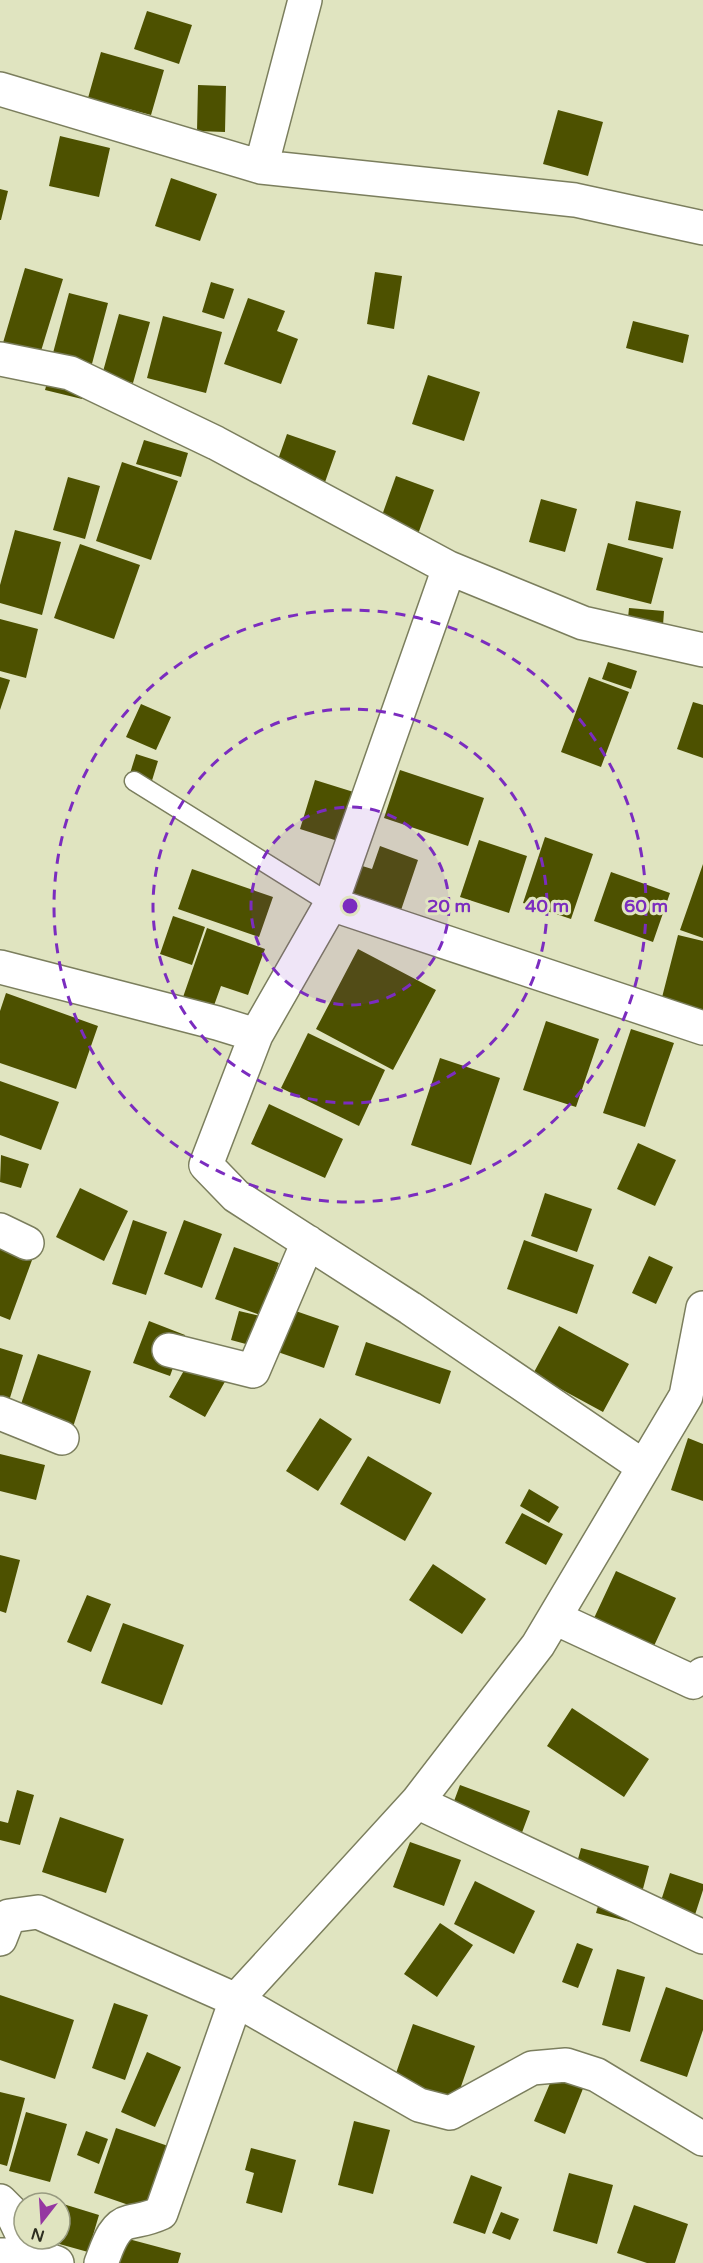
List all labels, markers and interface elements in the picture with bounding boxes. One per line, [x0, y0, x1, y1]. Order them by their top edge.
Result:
text: 20 m [427, 895, 471, 917]
text: 40 m [525, 895, 569, 917]
text: 60 m [624, 895, 668, 917]
centre of rings [340, 896, 360, 916]
north arrow [12, 2191, 72, 2251]
text: N [29, 2223, 47, 2246]

